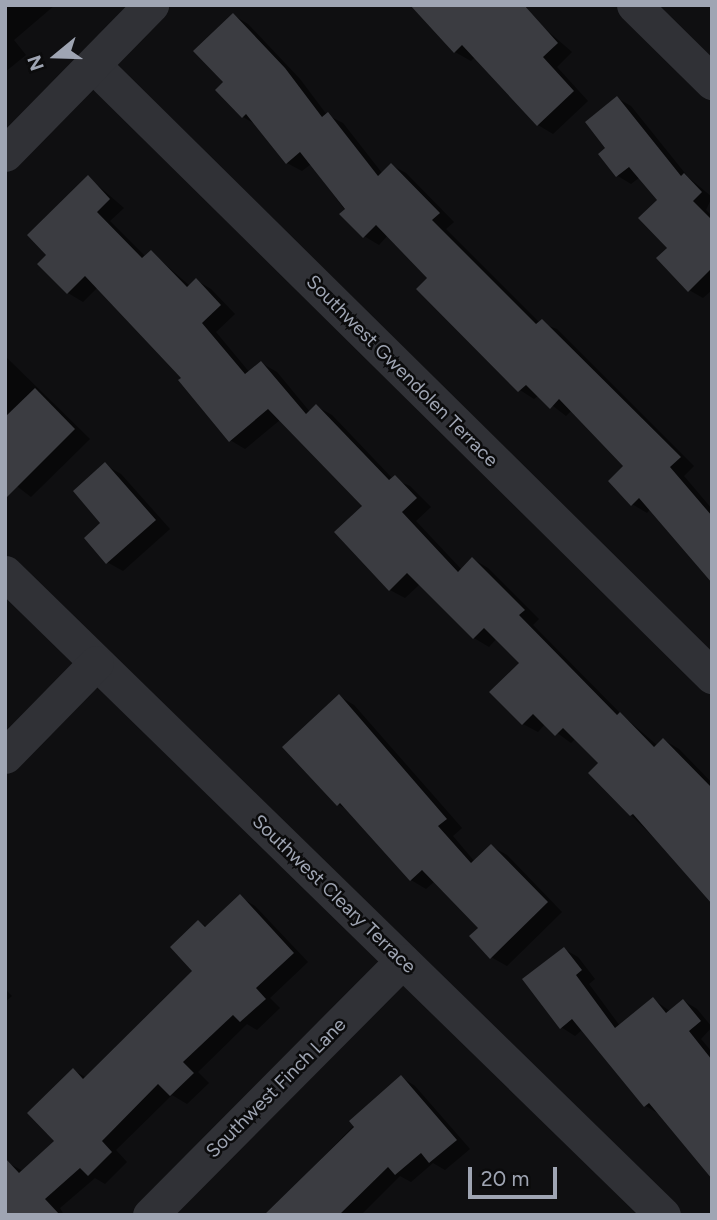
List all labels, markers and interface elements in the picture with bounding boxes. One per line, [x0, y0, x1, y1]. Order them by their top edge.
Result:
north arrow [21, 21, 91, 91]
text: N [22, 52, 49, 74]
street label: Southwest Gwendolen Terrace [301, 270, 503, 472]
street label: Southwest Cleary Terrace [247, 810, 421, 978]
street label: Southwest Finch Lane [201, 1013, 351, 1163]
scale bar [472, 1154, 561, 1198]
text: 20 m [481, 1166, 529, 1191]

